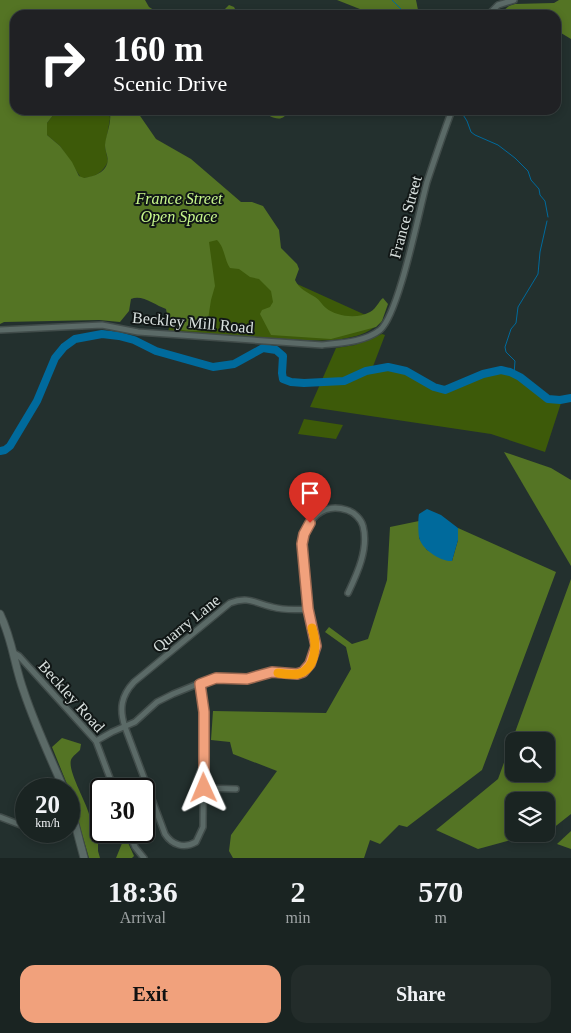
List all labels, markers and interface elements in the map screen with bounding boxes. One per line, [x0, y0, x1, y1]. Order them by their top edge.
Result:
icon: right [30, 30, 95, 95]
text: 160 m [113, 30, 203, 69]
text: Scenic Drive [113, 71, 227, 96]
street label: France Street [386, 173, 425, 260]
park label: France Street Open Space [135, 190, 223, 226]
street label: Beckley Mill Road [131, 309, 254, 337]
pin [289, 472, 331, 523]
icon: arrive [296, 479, 324, 507]
street label: Quarry Lane [149, 591, 224, 656]
street label: Beckley Road [34, 657, 108, 736]
map controls [505, 732, 555, 842]
button: search [505, 732, 555, 782]
position arrow [177, 761, 229, 813]
speed limit sign: 30 [90, 778, 155, 843]
text: 20 [35, 791, 60, 818]
button: layers [505, 792, 555, 842]
text: km/h [35, 816, 60, 830]
text: 18:36 [108, 875, 178, 908]
text: 2 [290, 875, 305, 908]
text: 570 [418, 875, 463, 908]
text: Arrival [120, 909, 166, 926]
text: min [286, 909, 310, 926]
text: m [434, 909, 447, 926]
button: Exit [20, 965, 281, 1023]
button: Share [291, 965, 551, 1023]

